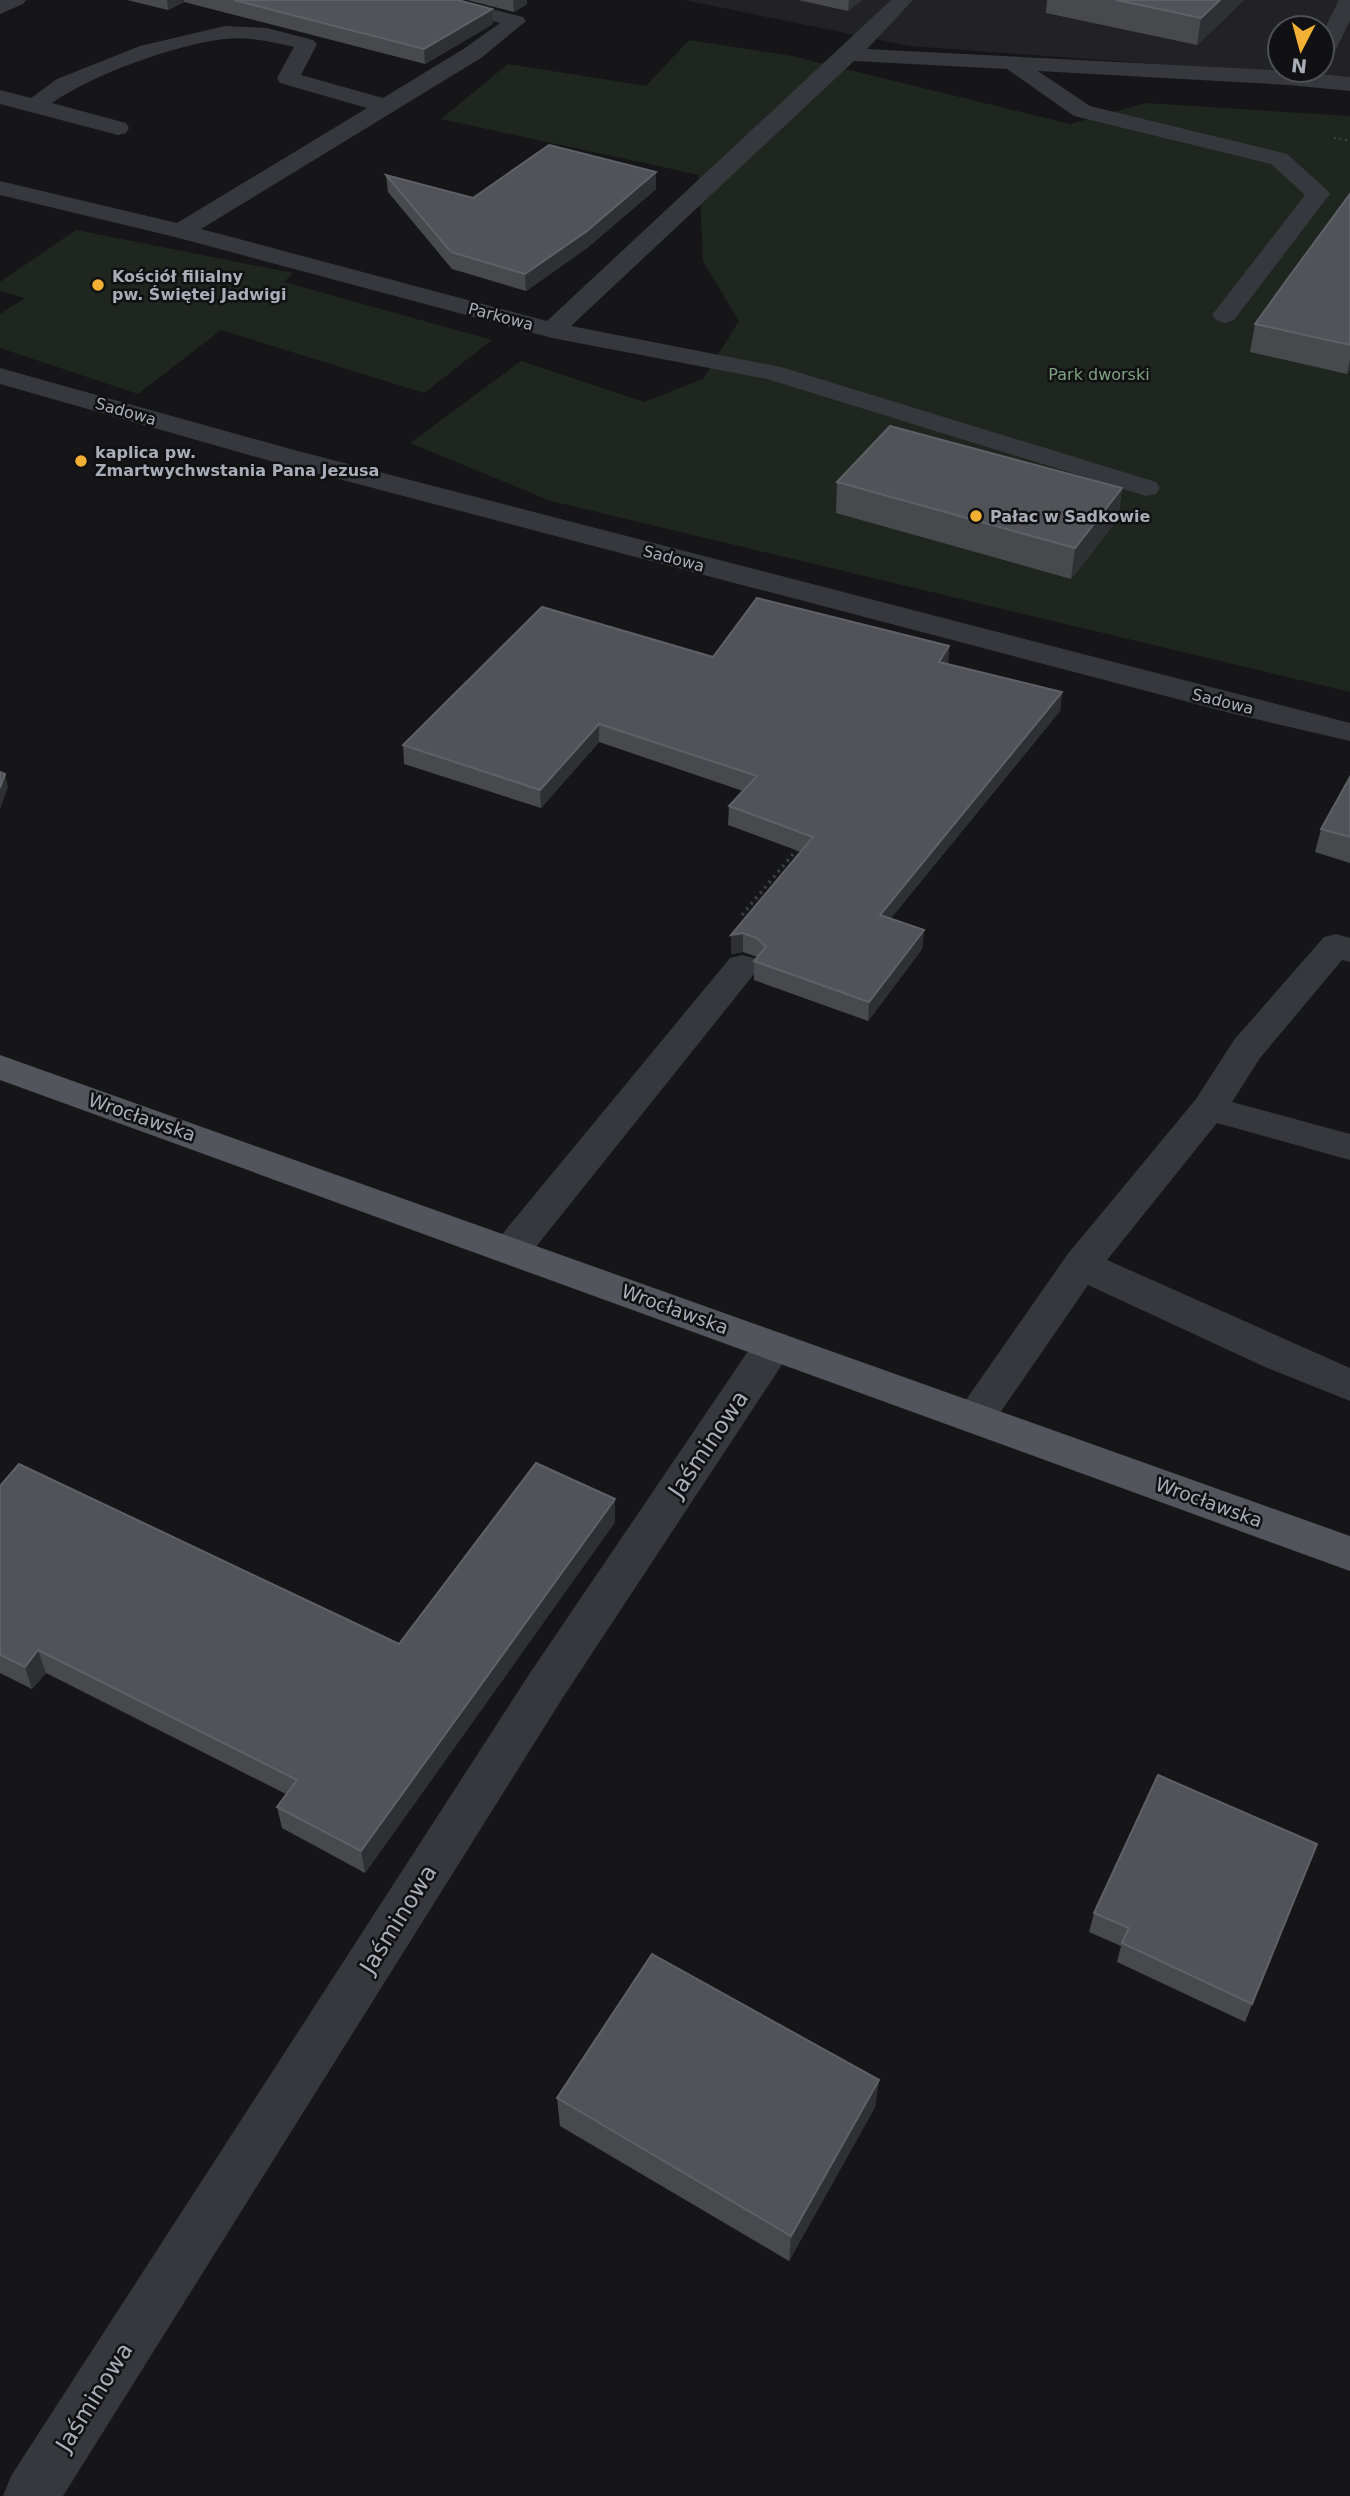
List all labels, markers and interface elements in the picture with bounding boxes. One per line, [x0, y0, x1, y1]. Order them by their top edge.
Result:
north arrow [1266, 14, 1336, 84]
text: N [1290, 54, 1308, 78]
place label: Kościół filialny pw. Świętej Jadwigi [112, 267, 286, 304]
marker: Kościół filialny pw. Świętej Jadwigi [90, 277, 106, 293]
street label: Parkowa [466, 299, 536, 334]
park label: Park dworski [1048, 365, 1150, 384]
street label: Sadowa [93, 394, 159, 429]
place label: kaplica pw. Zmartwychwstania Pana Jezusa [95, 443, 379, 480]
marker: kaplica pw. Zmartwychwstania Pana Jezusa [73, 453, 89, 469]
place label: Pałac w Sadkowie [990, 507, 1150, 526]
marker: Pałac w Sadkowie [968, 508, 984, 524]
street label: Sadowa [641, 541, 707, 576]
street label: Sadowa [1190, 685, 1256, 718]
street label: Wrocławska [85, 1088, 199, 1146]
street label: Wrocławska [619, 1279, 731, 1339]
street label: Jaśminowa [662, 1386, 753, 1504]
street label: Wrocławska [1153, 1472, 1265, 1532]
street label: Jaśminowa [353, 1860, 442, 1980]
street label: Jaśminowa [49, 2338, 138, 2458]

